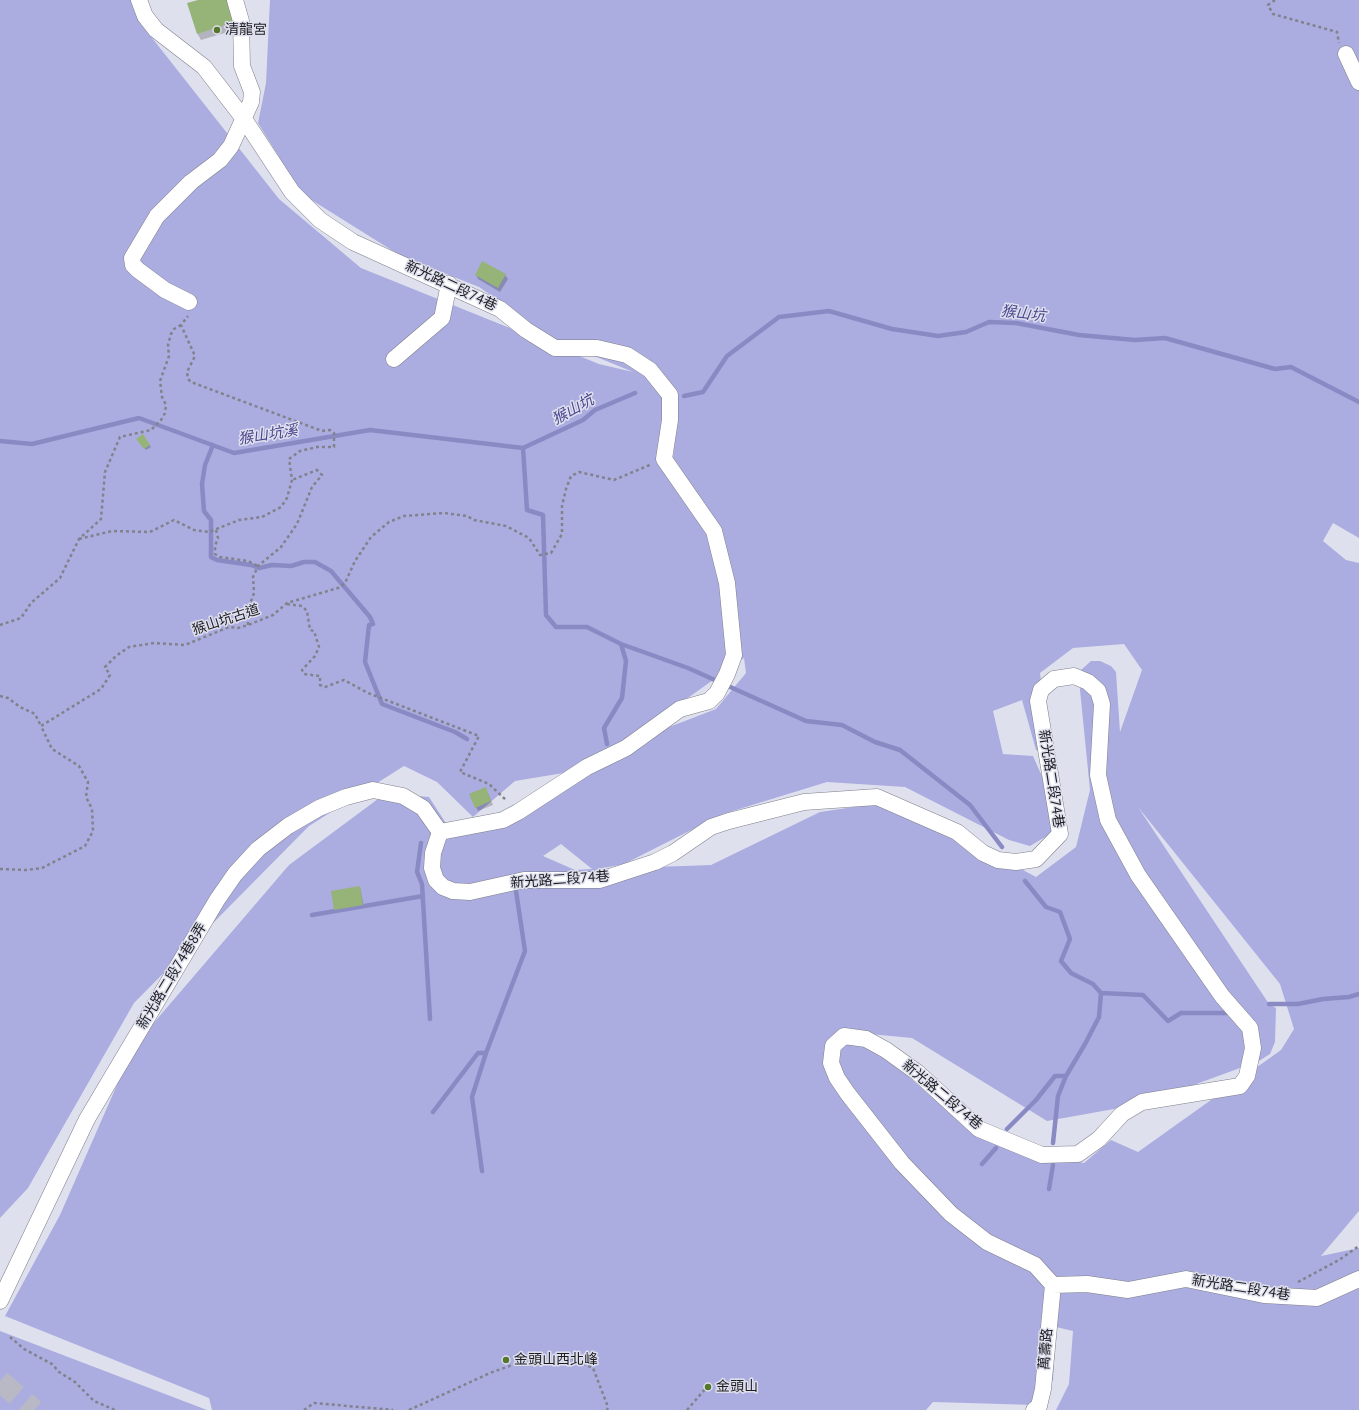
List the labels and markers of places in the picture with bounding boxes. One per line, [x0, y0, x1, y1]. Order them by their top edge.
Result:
place label: 清龍宮 [225, 22, 267, 38]
marker: 清龍宮 [212, 25, 222, 35]
place label: 金頭山西北峰 [514, 1352, 598, 1368]
marker: 金頭山西北峰 [501, 1355, 511, 1365]
place label: 金頭山 [716, 1379, 758, 1395]
marker: 金頭山 [703, 1382, 713, 1392]

